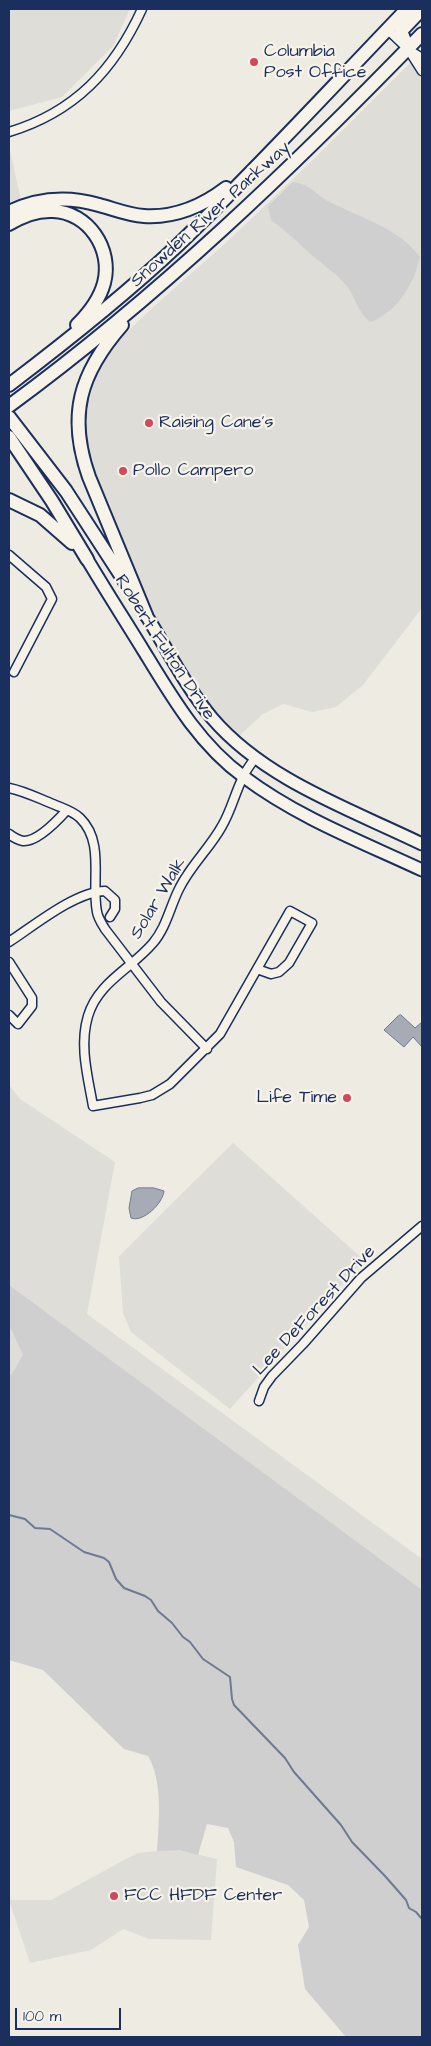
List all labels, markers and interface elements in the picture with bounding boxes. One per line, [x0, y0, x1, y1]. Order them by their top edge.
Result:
place label: Columbia Post Office [264, 41, 366, 84]
marker: Columbia Post Office [248, 56, 260, 68]
street label: Snowden River Parkway [127, 138, 295, 292]
place label: Raising Cane's [159, 412, 274, 434]
marker: Raising Cane's [143, 417, 155, 429]
place label: Pollo Campero [133, 460, 253, 482]
marker: Pollo Campero [117, 465, 129, 477]
street label: Robert Fulton Drive [109, 571, 219, 725]
street label: Solar Walk [126, 855, 192, 943]
place label: Life Time [256, 1087, 337, 1109]
marker: Life Time [341, 1092, 353, 1104]
street label: Lee DeForest Drive [249, 1242, 381, 1380]
place label: FCC HFDF Center [124, 1885, 282, 1907]
marker: FCC HFDF Center [108, 1890, 120, 1902]
scale bar [18, 1998, 124, 2030]
text: 100 m [23, 2006, 62, 2027]

